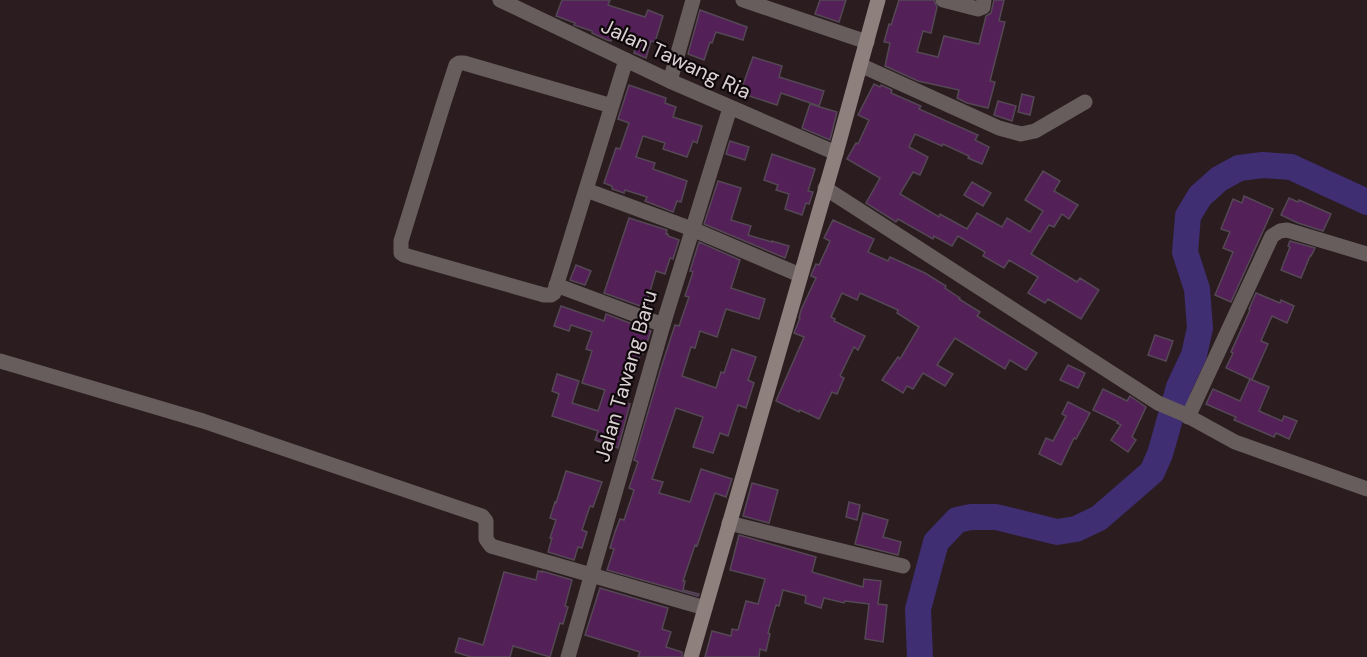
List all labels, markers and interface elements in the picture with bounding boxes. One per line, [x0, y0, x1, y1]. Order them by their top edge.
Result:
street label: Jalan Tawang Ria [596, 12, 756, 106]
street label: Jalan Tawang Baru [588, 287, 664, 465]

